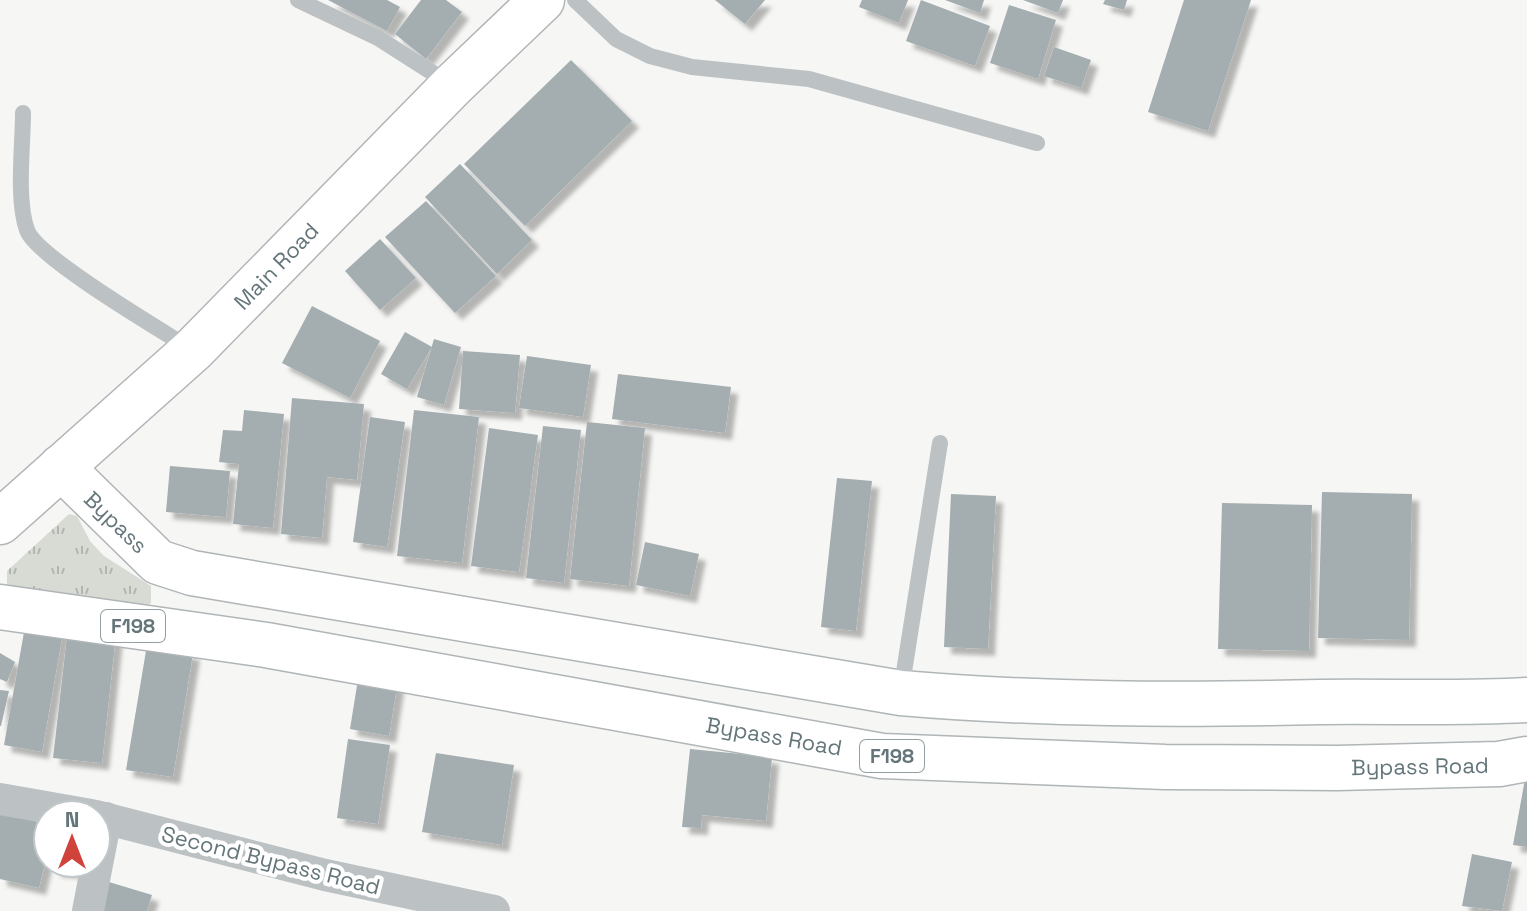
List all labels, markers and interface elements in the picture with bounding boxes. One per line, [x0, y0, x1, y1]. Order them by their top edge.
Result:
street label: Main Road [228, 217, 324, 315]
street label: Bypass [78, 485, 154, 559]
road number: F198 [101, 610, 165, 642]
street label: Bypass Road [704, 710, 844, 762]
road number: F198 [860, 740, 924, 772]
street label: Bypass Road [1351, 751, 1489, 781]
north arrow [32, 799, 112, 879]
text: N [65, 805, 79, 833]
street label: Second Bypass Road [159, 819, 383, 901]

